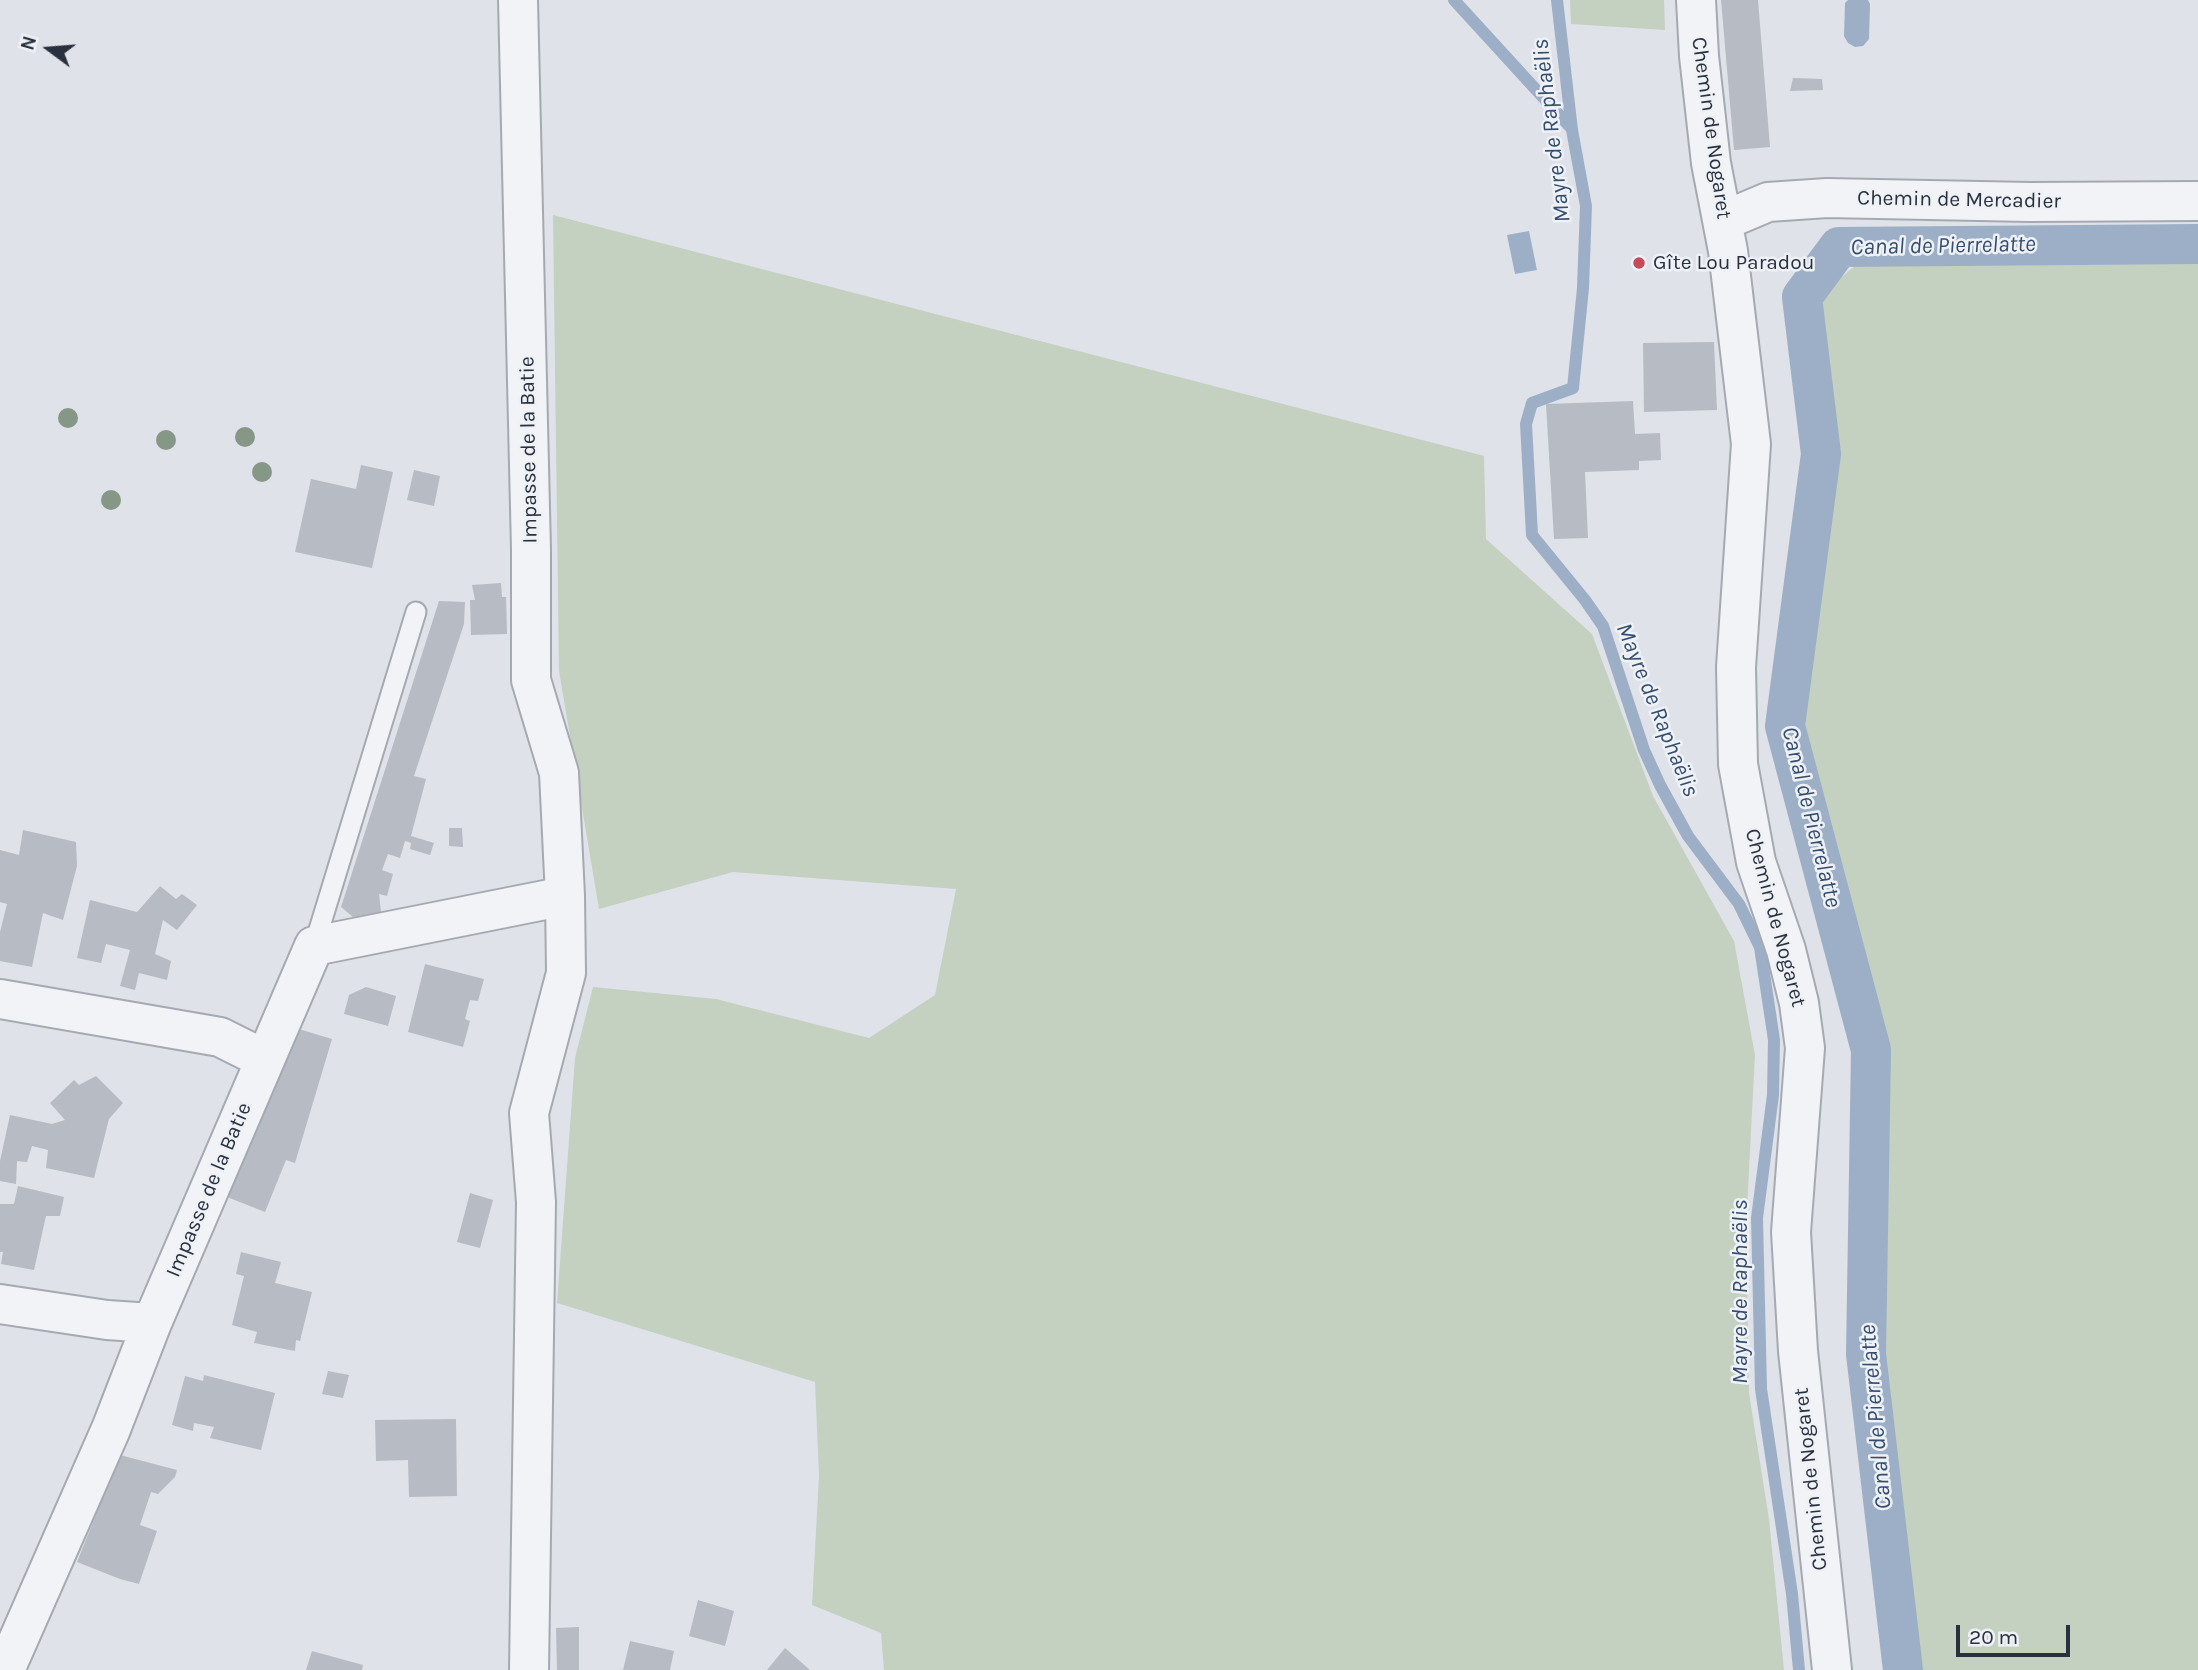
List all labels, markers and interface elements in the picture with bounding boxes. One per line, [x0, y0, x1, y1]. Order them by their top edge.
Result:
north arrow [14, 14, 84, 84]
text: N [16, 34, 41, 53]
street label: Chemin de Nogaret [1686, 35, 1736, 221]
water label: Mayre de Raphaëlis [1527, 38, 1577, 224]
street label: Chemin de Mercadier [1857, 186, 2061, 214]
water label: Canal de Pierrelatte [1850, 231, 2036, 261]
place label: Gîte Lou Paradou [1653, 250, 1814, 276]
marker: Gîte Lou Paradou [1631, 255, 1647, 271]
street label: Impasse de la Batie [515, 356, 543, 544]
water label: Mayre de Raphaëlis [1610, 619, 1704, 801]
water label: Canal de Pierrelatte [1775, 724, 1847, 910]
street label: Chemin de Nogaret [1739, 826, 1811, 1010]
street label: Impasse de la Batie [161, 1099, 257, 1281]
water label: Mayre de Raphaëlis [1726, 1200, 1754, 1384]
water label: Canal de Pierrelatte [1854, 1324, 1898, 1510]
street label: Chemin de Nogaret [1789, 1386, 1833, 1572]
scale bar [1960, 1610, 2074, 1654]
text: 20 m [1969, 1625, 2018, 1649]

